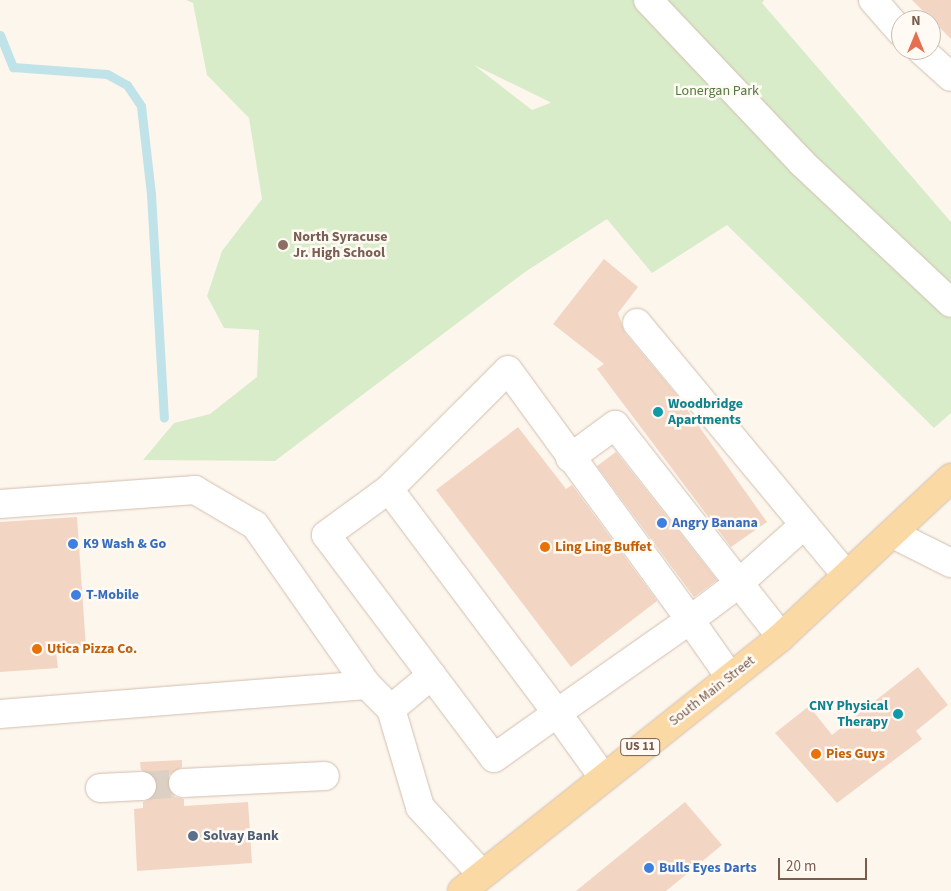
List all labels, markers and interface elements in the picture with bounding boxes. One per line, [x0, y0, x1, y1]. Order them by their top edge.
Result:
north arrow [891, 10, 941, 60]
text: N [911, 11, 921, 31]
park label: Lonergan Park [675, 83, 759, 99]
place label: North Syracuse Jr. High School [293, 229, 387, 262]
marker: North Syracuse Jr. High School [277, 239, 289, 251]
place label: Woodbridge Apartments [668, 396, 743, 428]
marker: Woodbridge Apartments [652, 406, 664, 418]
place label: Angry Banana [672, 515, 758, 531]
marker: Angry Banana [656, 517, 668, 529]
place label: K9 Wash & Go [83, 536, 166, 552]
marker: K9 Wash & Go [67, 538, 79, 550]
place label: Ling Ling Buffet [555, 539, 652, 555]
marker: Ling Ling Buffet [539, 541, 551, 553]
place label: T-Mobile [86, 587, 139, 603]
marker: T-Mobile [70, 589, 82, 601]
place label: Utica Pizza Co. [47, 641, 137, 657]
marker: Utica Pizza Co. [31, 643, 43, 655]
street label: South Main Street [666, 652, 758, 730]
place label: CNY Physical Therapy [809, 698, 888, 730]
marker: CNY Physical Therapy [892, 708, 904, 720]
road number: US 11 [620, 738, 660, 756]
place label: Pies Guys [826, 746, 885, 762]
marker: Pies Guys [810, 748, 822, 760]
place label: Solvay Bank [203, 828, 279, 844]
marker: Solvay Bank [187, 830, 199, 842]
scale bar [781, 848, 870, 880]
text: 20 m [786, 856, 816, 877]
place label: Bulls Eyes Darts [659, 860, 757, 876]
marker: Bulls Eyes Darts [643, 862, 655, 874]

